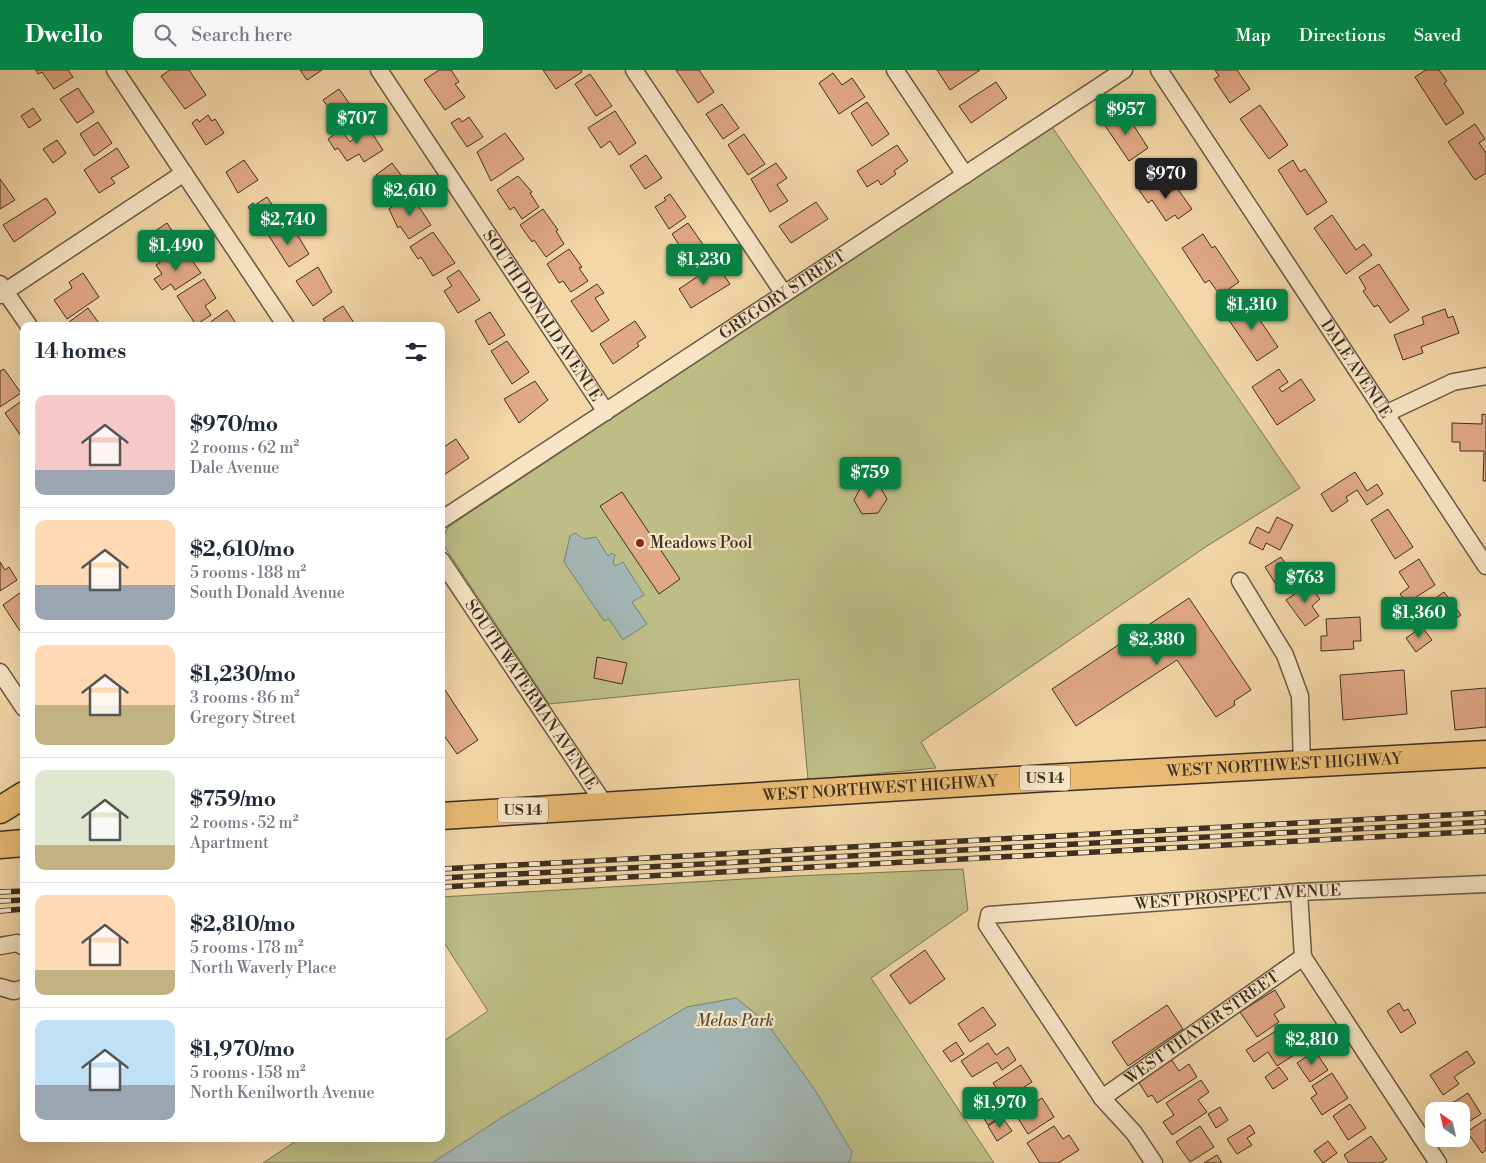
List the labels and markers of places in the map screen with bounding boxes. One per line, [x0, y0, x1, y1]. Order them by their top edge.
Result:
pin: $957 [1096, 93, 1156, 136]
pin: $707 [327, 102, 387, 145]
pin: $970 [1136, 158, 1196, 200]
pin: $2,610 [369, 174, 451, 217]
pin: $2,740 [247, 204, 329, 246]
pin: $1,490 [135, 230, 217, 272]
pin: $1,230 [663, 244, 745, 286]
pin: $1,310 [1211, 288, 1293, 331]
pin: $759 [840, 456, 900, 499]
place label: Meadows Pool [650, 533, 753, 553]
marker: Meadows Pool [634, 537, 646, 549]
pin: $763 [1275, 562, 1335, 604]
pin: $1,360 [1378, 596, 1460, 639]
pin: $2,380 [1116, 624, 1198, 666]
pin: $2,810 [1271, 1024, 1353, 1066]
pin: $1,970 [959, 1086, 1041, 1129]

